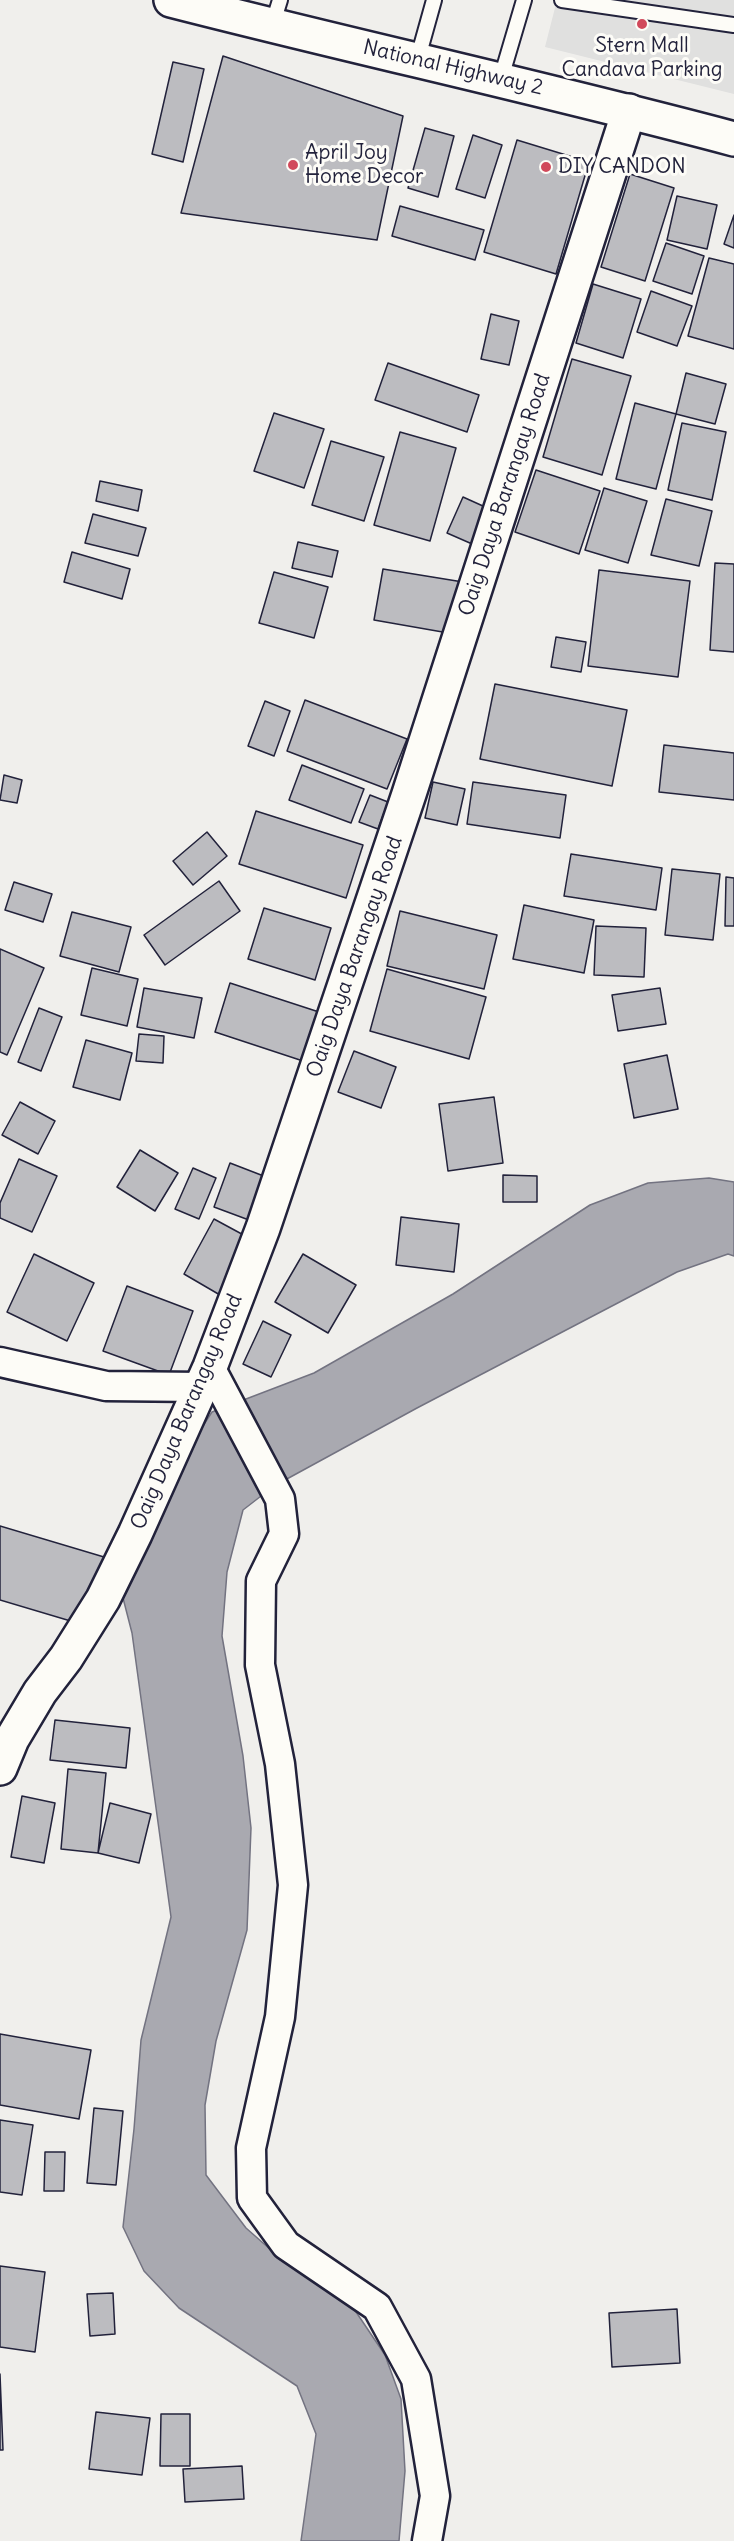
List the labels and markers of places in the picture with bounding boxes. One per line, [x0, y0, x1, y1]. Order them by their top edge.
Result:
marker: Stern Mall Candava Parking [635, 17, 649, 31]
place label: Stern Mall Candava Parking [561, 33, 723, 83]
place label: April Joy Home Decor [305, 140, 424, 190]
place label: DIY CANDON [558, 154, 686, 180]
marker: April Joy Home Decor [286, 158, 300, 172]
marker: DIY CANDON [539, 160, 553, 174]

